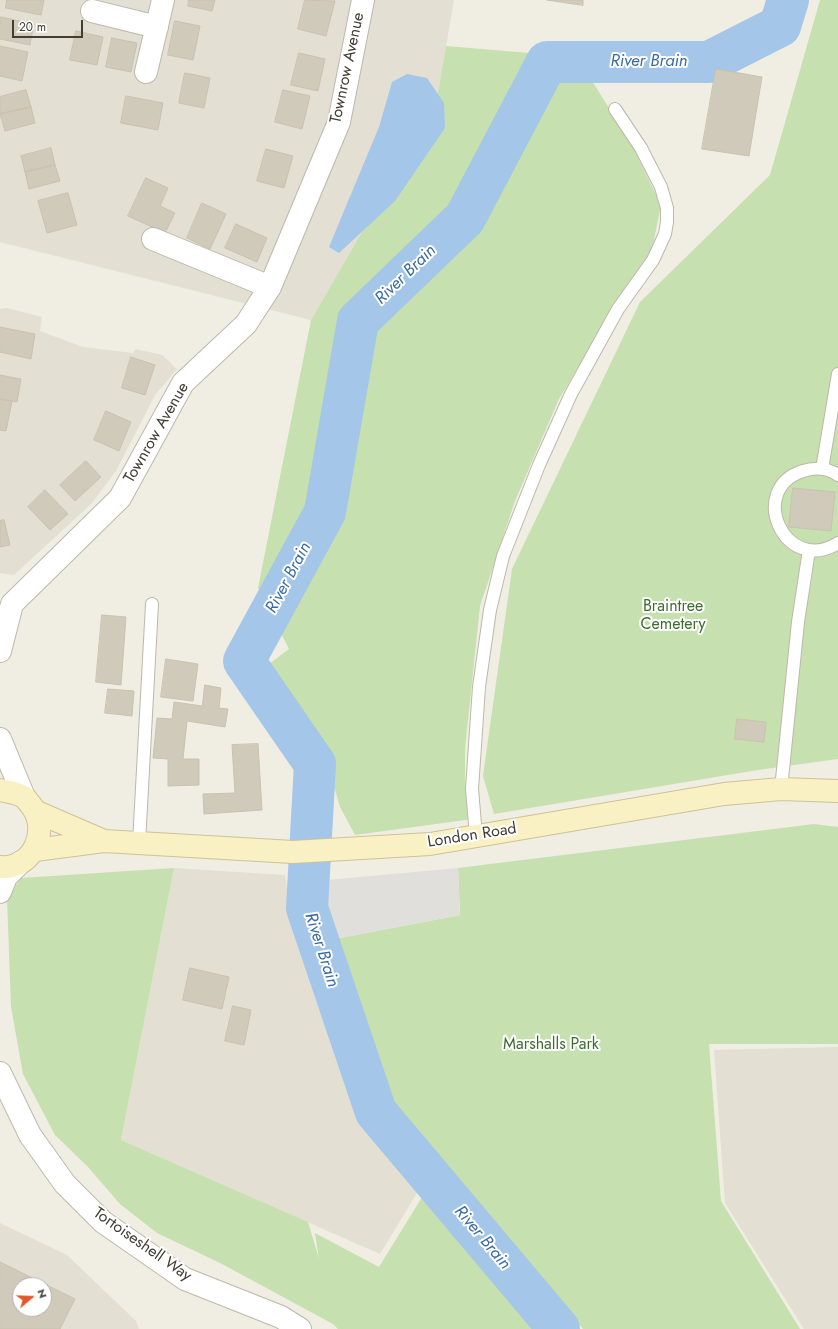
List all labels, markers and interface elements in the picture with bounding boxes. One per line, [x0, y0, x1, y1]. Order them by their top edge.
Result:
street label: Townrow Avenue [327, 11, 369, 125]
scale bar [14, 12, 85, 38]
text: 20 m [19, 18, 46, 36]
water label: River Brain [610, 52, 688, 72]
water label: River Brain [371, 241, 441, 309]
street label: Townrow Avenue [120, 379, 194, 487]
water label: River Brain [262, 539, 316, 617]
park label: Braintree Cemetery [640, 597, 706, 635]
street label: London Road [426, 819, 518, 853]
water label: River Brain [299, 910, 343, 990]
park label: Marshalls Park [503, 1035, 599, 1055]
water label: River Brain [449, 1202, 515, 1274]
street label: Tortoiseshell Way [89, 1204, 195, 1286]
north arrow [12, 1277, 52, 1317]
text: N [33, 1287, 51, 1300]

